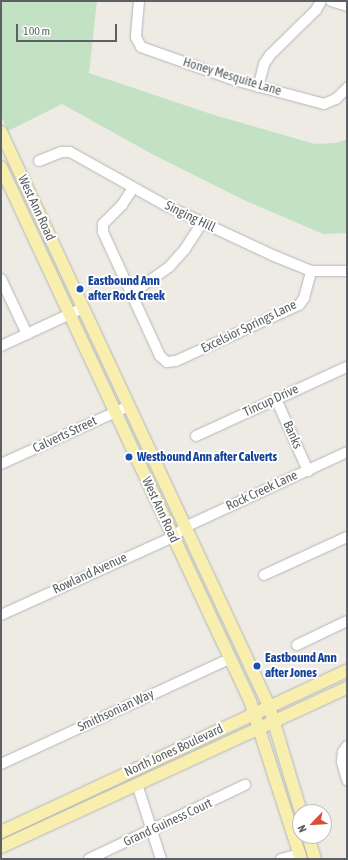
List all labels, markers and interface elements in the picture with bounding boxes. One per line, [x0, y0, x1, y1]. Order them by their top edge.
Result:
scale bar [18, 16, 119, 42]
text: 100 m [23, 24, 50, 38]
street label: Honey Mesquite Lane [181, 55, 283, 99]
street label: West Ann Road [14, 173, 58, 243]
street label: Singing Hill [162, 198, 218, 236]
place label: Eastbound Ann after Rock Creek [88, 274, 165, 305]
marker: Eastbound Ann after Rock Creek [75, 284, 85, 294]
street label: Excelsior Springs Lane [199, 297, 299, 357]
street label: Tincup Drive [241, 381, 301, 421]
street label: Calverts Street [31, 413, 99, 457]
street label: Banks [279, 419, 305, 451]
place label: Westbound Ann after Calverts [137, 449, 277, 465]
marker: Westbound Ann after Calverts [124, 452, 134, 462]
street label: Rock Creek Lane [224, 468, 300, 514]
street label: West Ann Road [138, 475, 182, 545]
street label: Rowland Avenue [50, 550, 130, 598]
place label: Eastbound Ann after Jones [265, 651, 337, 682]
marker: Eastbound Ann after Jones [252, 661, 262, 671]
street label: Smithsonian Way [75, 687, 157, 735]
street label: North Jones Boulevard [122, 721, 226, 781]
street label: Grand Guiness Court [121, 796, 215, 850]
north arrow [292, 804, 332, 844]
text: N [295, 823, 309, 834]

